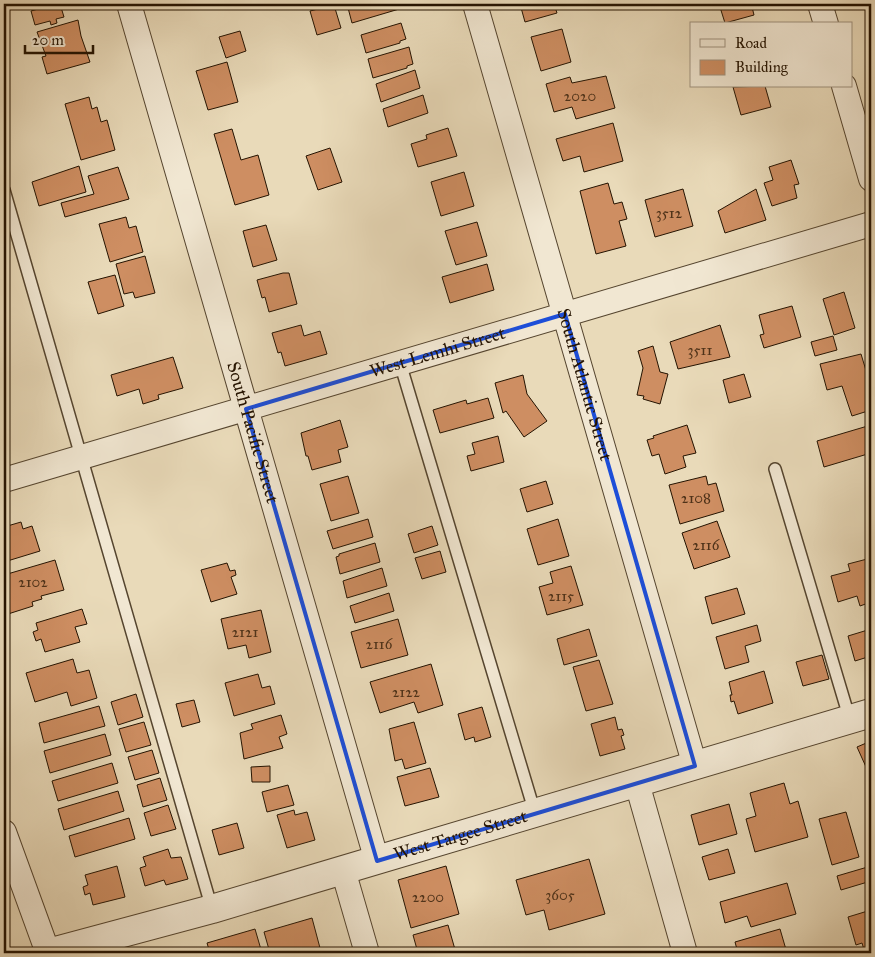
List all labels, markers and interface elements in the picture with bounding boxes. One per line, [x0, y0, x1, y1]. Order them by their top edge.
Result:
scale bar [25, 22, 92, 54]
legend [690, 22, 852, 88]
text: 20 m [32, 31, 64, 49]
text: Road [735, 34, 767, 52]
text: Building [735, 58, 789, 76]
house number: 2020 [564, 87, 596, 105]
house number: 3512 [656, 204, 683, 222]
street label: South Atlantic Street [552, 306, 617, 464]
street label: West Lemhi Street [367, 321, 508, 382]
house number: 3511 [688, 341, 712, 359]
street label: South Pacific Street [222, 359, 284, 506]
house number: 2108 [681, 489, 711, 507]
house number: 2116 [693, 536, 721, 554]
house number: 2102 [18, 573, 48, 591]
house number: 2115 [548, 587, 574, 605]
house number: 2121 [232, 623, 258, 641]
house number: 2116 [366, 635, 394, 653]
house number: 2122 [392, 683, 421, 701]
street label: West Targee Street [391, 805, 530, 865]
house number: 3605 [545, 886, 575, 904]
house number: 2200 [412, 888, 444, 906]

